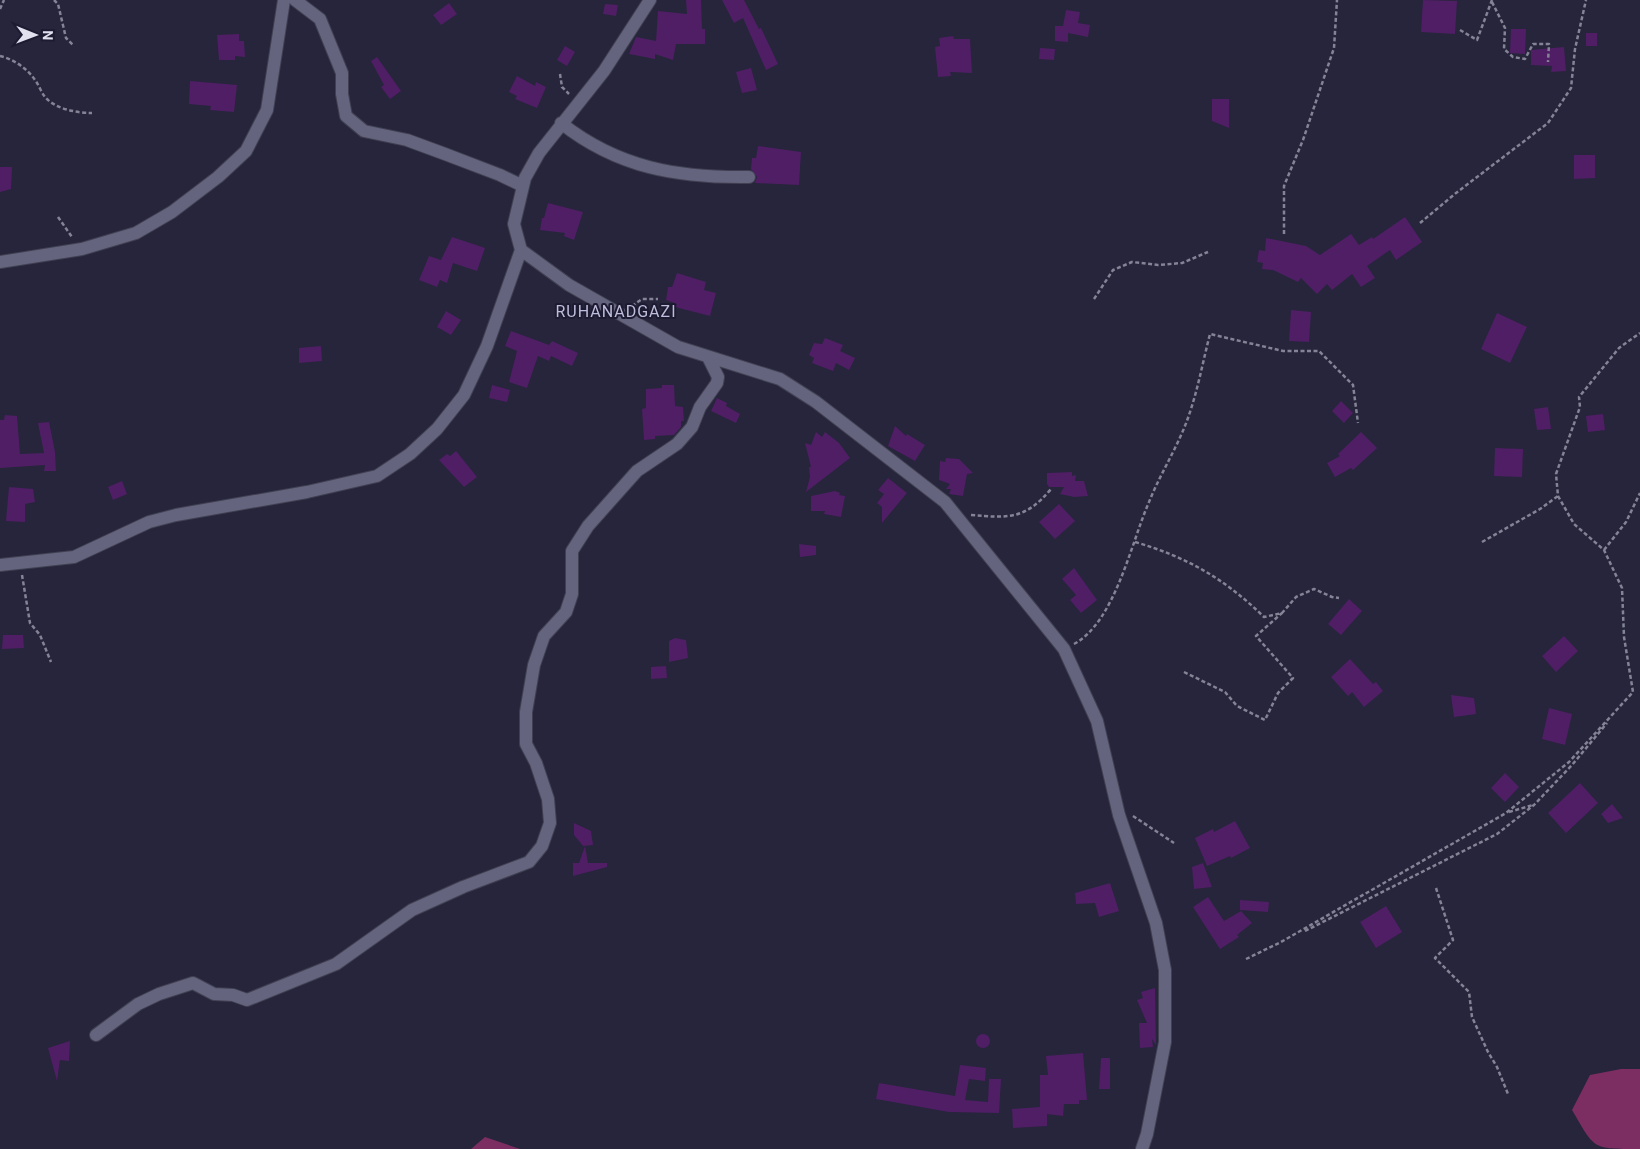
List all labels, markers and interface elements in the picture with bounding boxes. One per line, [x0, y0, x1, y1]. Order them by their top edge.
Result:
north arrow [10, 10, 60, 60]
text: N [40, 30, 56, 40]
district label: RUHANADGAZI [556, 302, 677, 321]

